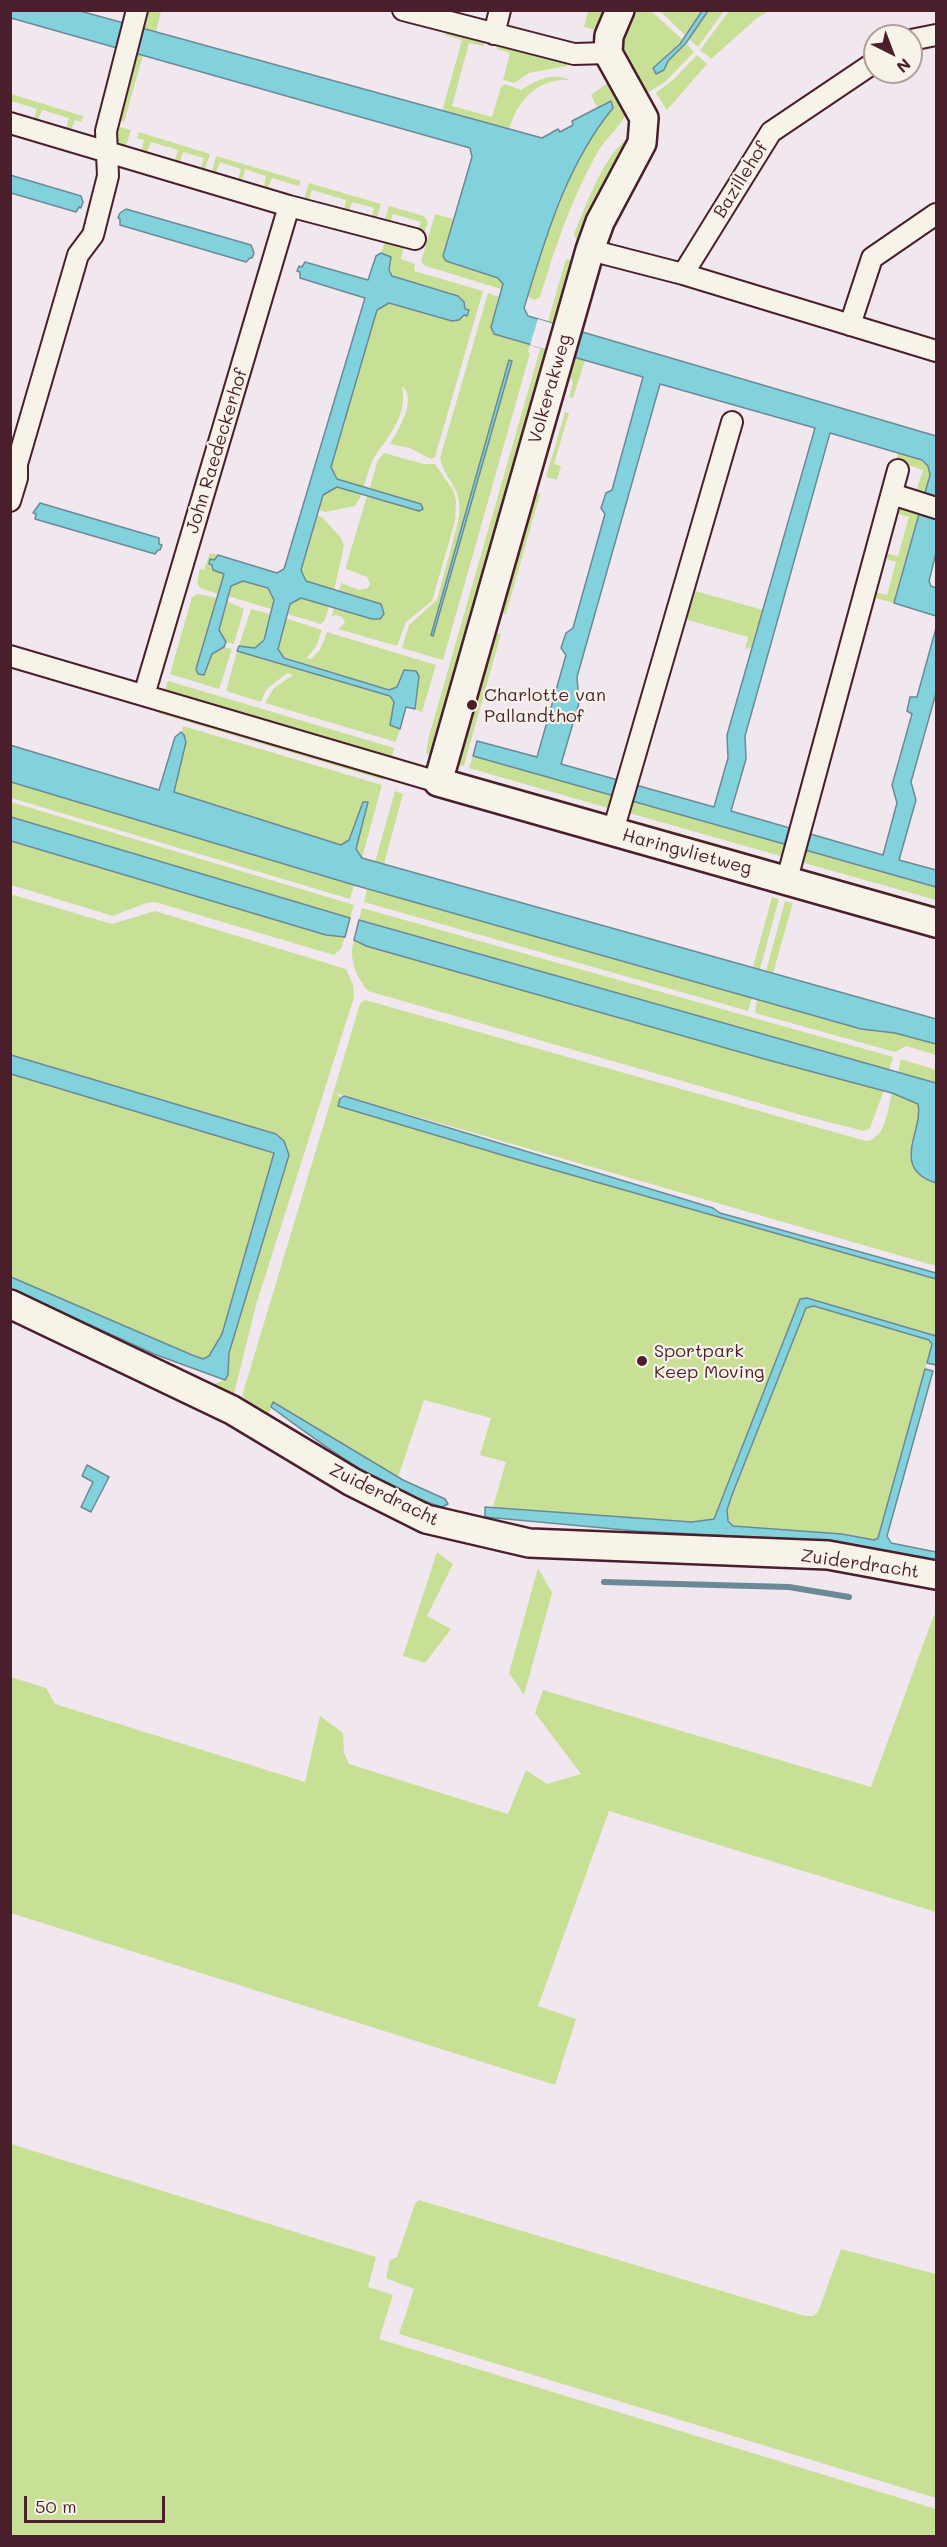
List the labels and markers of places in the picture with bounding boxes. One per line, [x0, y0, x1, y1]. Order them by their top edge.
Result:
place label: Charlotte van Pallandthof [484, 684, 606, 726]
marker: Charlotte van Pallandthof [465, 698, 479, 712]
place label: Sportpark Keep Moving [654, 1340, 765, 1382]
marker: Sportpark Keep Moving [635, 1354, 649, 1368]

